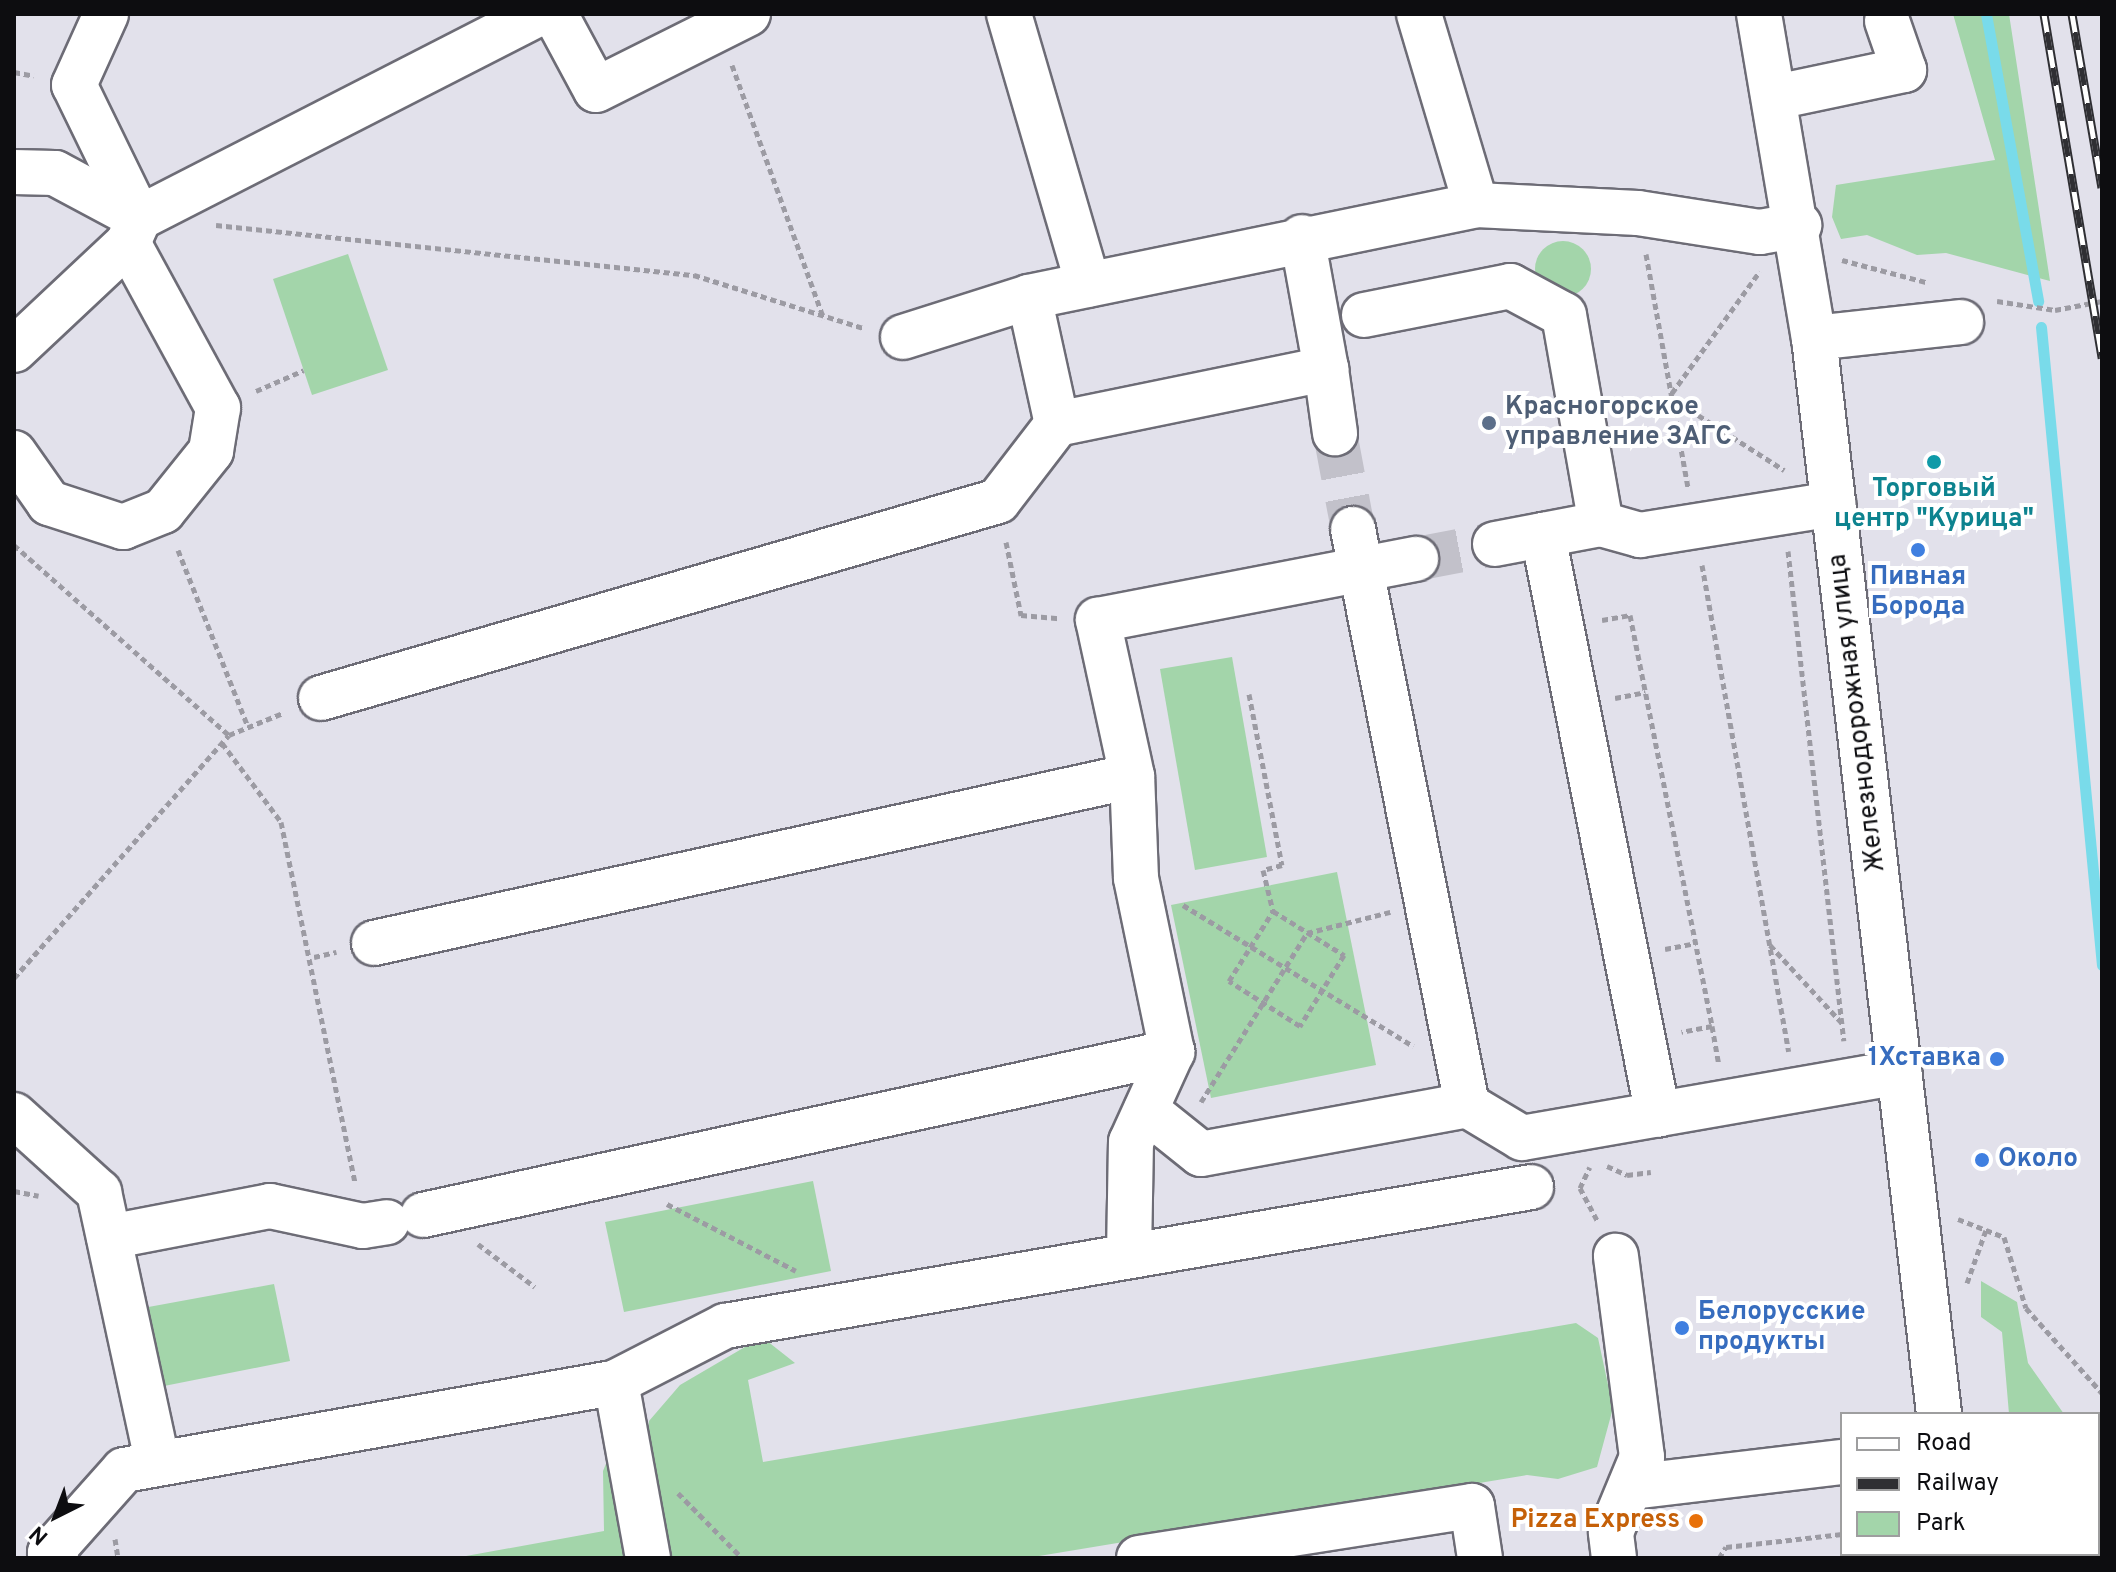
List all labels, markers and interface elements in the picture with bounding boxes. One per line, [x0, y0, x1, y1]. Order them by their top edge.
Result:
place label: Красногорское управление ЗАГС [1505, 392, 1732, 454]
marker: Красногорское управление ЗАГС [1480, 414, 1498, 432]
marker: Торговый центр "Курица" [1925, 453, 1943, 471]
place label: Торговый центр "Курица" [1834, 474, 2034, 536]
marker: Пивная Борода [1909, 541, 1927, 559]
street label: Железнодорожная улица [1823, 552, 1893, 874]
place label: Пивная Борода [1870, 562, 1966, 624]
place label: 1Хставка [1868, 1043, 1981, 1075]
marker: 1Хставка [1988, 1050, 2006, 1068]
place label: Около [1998, 1144, 2078, 1176]
marker: Около [1973, 1151, 1991, 1169]
place label: Белорусские продукты [1698, 1297, 1865, 1358]
marker: Белорусские продукты [1673, 1319, 1691, 1337]
legend [1840, 1412, 2100, 1556]
text: Road [1916, 1429, 1972, 1459]
text: Railway [1916, 1469, 1999, 1499]
north arrow [16, 1476, 96, 1556]
place label: Pizza Express [1511, 1505, 1680, 1537]
text: Park [1916, 1509, 1966, 1539]
marker: Pizza Express [1687, 1512, 1705, 1530]
text: N [25, 1519, 55, 1550]

